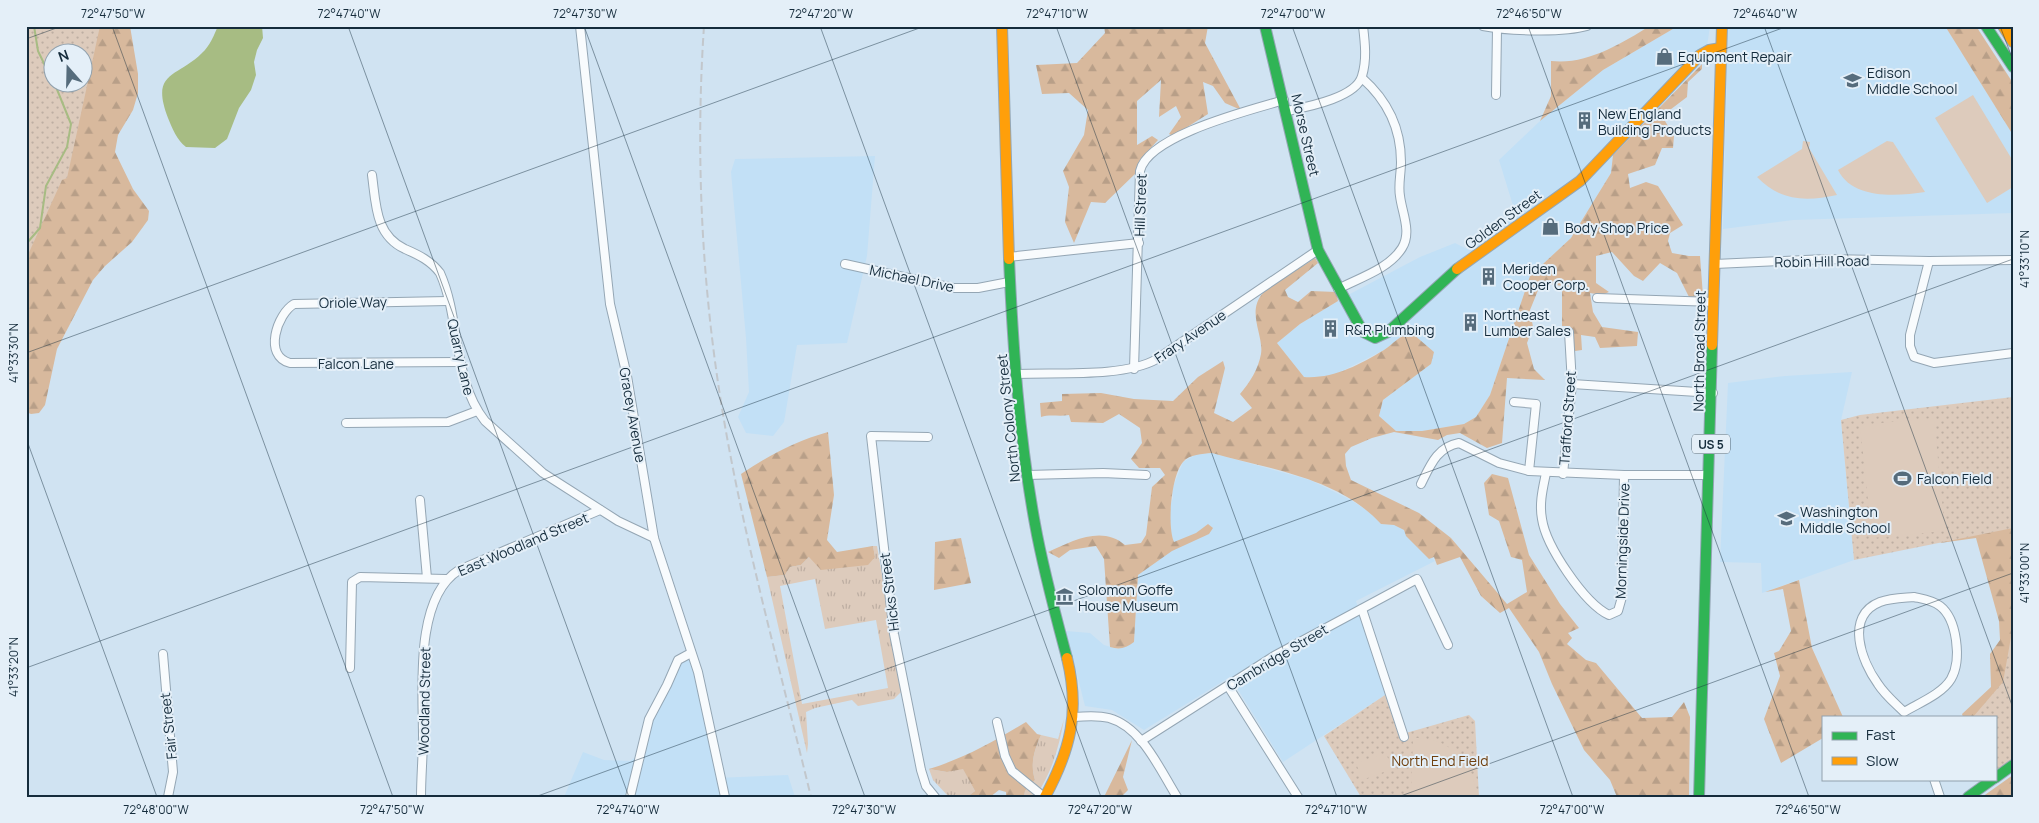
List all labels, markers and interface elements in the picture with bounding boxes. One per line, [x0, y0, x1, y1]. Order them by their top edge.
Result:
text: 72°47'50"W [81, 5, 146, 22]
text: 72°47'40"W [318, 5, 381, 22]
text: 72°47'30"W [553, 5, 618, 22]
text: 72°47'20"W [789, 5, 854, 22]
text: 72°47'10"W [1026, 5, 1089, 22]
text: 72°47'00"W [1261, 5, 1326, 22]
text: 72°46'50"W [1496, 5, 1563, 22]
text: 72°46'40"W [1733, 5, 1798, 22]
north arrow [42, 42, 92, 92]
text: N [55, 45, 71, 66]
shop icon: Equipment Repair [1654, 46, 1674, 66]
place label: Equipment Repair [1678, 47, 1792, 66]
place label: Edison Middle School [1867, 63, 1957, 98]
school or university icon: Edison Middle School [1843, 70, 1863, 90]
street label: Morse Street [1287, 92, 1325, 179]
place label: New England Building Products [1598, 104, 1711, 139]
building icon: New England Building Products [1574, 111, 1594, 131]
street label: Hill Street [1129, 173, 1151, 237]
street label: Golden Street [1461, 185, 1545, 253]
shop icon: Body Shop Price [1541, 217, 1561, 237]
place label: Body Shop Price [1565, 218, 1669, 237]
text: 41°33'10"N [2016, 230, 2033, 288]
street label: Robin Hill Road [1774, 251, 1870, 271]
place label: Meriden Cooper Corp. [1503, 259, 1589, 294]
street label: Michael Drive [868, 260, 956, 296]
building icon: Meriden Cooper Corp. [1479, 266, 1499, 286]
street label: North Broad Street [1688, 290, 1710, 412]
street label: Oriole Way [319, 292, 388, 312]
street label: Frary Avenue [1150, 305, 1230, 367]
place label: Northeast Lumber Sales [1484, 305, 1571, 340]
building icon: Northeast Lumber Sales [1460, 312, 1480, 332]
street label: Quarry Lane [443, 317, 479, 397]
building icon: R&R Plumbing [1321, 319, 1341, 339]
place label: R&R Plumbing [1345, 320, 1435, 339]
text: 41°33'30"N [5, 323, 22, 383]
street label: North Colony Street [992, 353, 1024, 483]
street label: Falcon Lane [318, 354, 394, 373]
street label: Gracey Avenue [615, 366, 651, 464]
street label: Trafford Street [1554, 370, 1580, 466]
road number: US 5 [1692, 434, 1730, 454]
sports icon: Falcon Field [1893, 468, 1913, 488]
place label: Falcon Field [1917, 469, 1992, 488]
street label: Morningside Drive [1610, 483, 1634, 599]
place label: Washington Middle School [1800, 502, 1890, 537]
street label: East Woodland Street [455, 508, 592, 580]
school or university icon: Washington Middle School [1776, 509, 1796, 529]
text: 41°33'00"N [2016, 543, 2033, 603]
street label: Hicks Street [875, 551, 903, 632]
place label: Solomon Goffe House Museum [1078, 580, 1178, 615]
museum icon: Solomon Goffe House Museum [1054, 587, 1074, 607]
street label: Cambridge Street [1223, 619, 1331, 695]
text: 41°33'20"N [5, 637, 22, 697]
street label: Woodland Street [414, 646, 434, 755]
street label: Fair Street [155, 691, 181, 760]
legend [1822, 716, 1996, 780]
text: Fast [1866, 724, 1895, 745]
text: Slow [1866, 750, 1899, 771]
park label: North End Field [1391, 751, 1489, 770]
text: 72°48'00"W [123, 801, 189, 818]
text: 72°47'50"W [360, 801, 425, 818]
text: 72°47'40"W [597, 801, 660, 818]
text: 72°47'30"W [832, 801, 897, 818]
text: 72°47'20"W [1068, 801, 1133, 818]
text: 72°47'10"W [1305, 801, 1368, 818]
text: 72°47'00"W [1540, 801, 1605, 818]
text: 72°46'50"W [1775, 801, 1842, 818]

